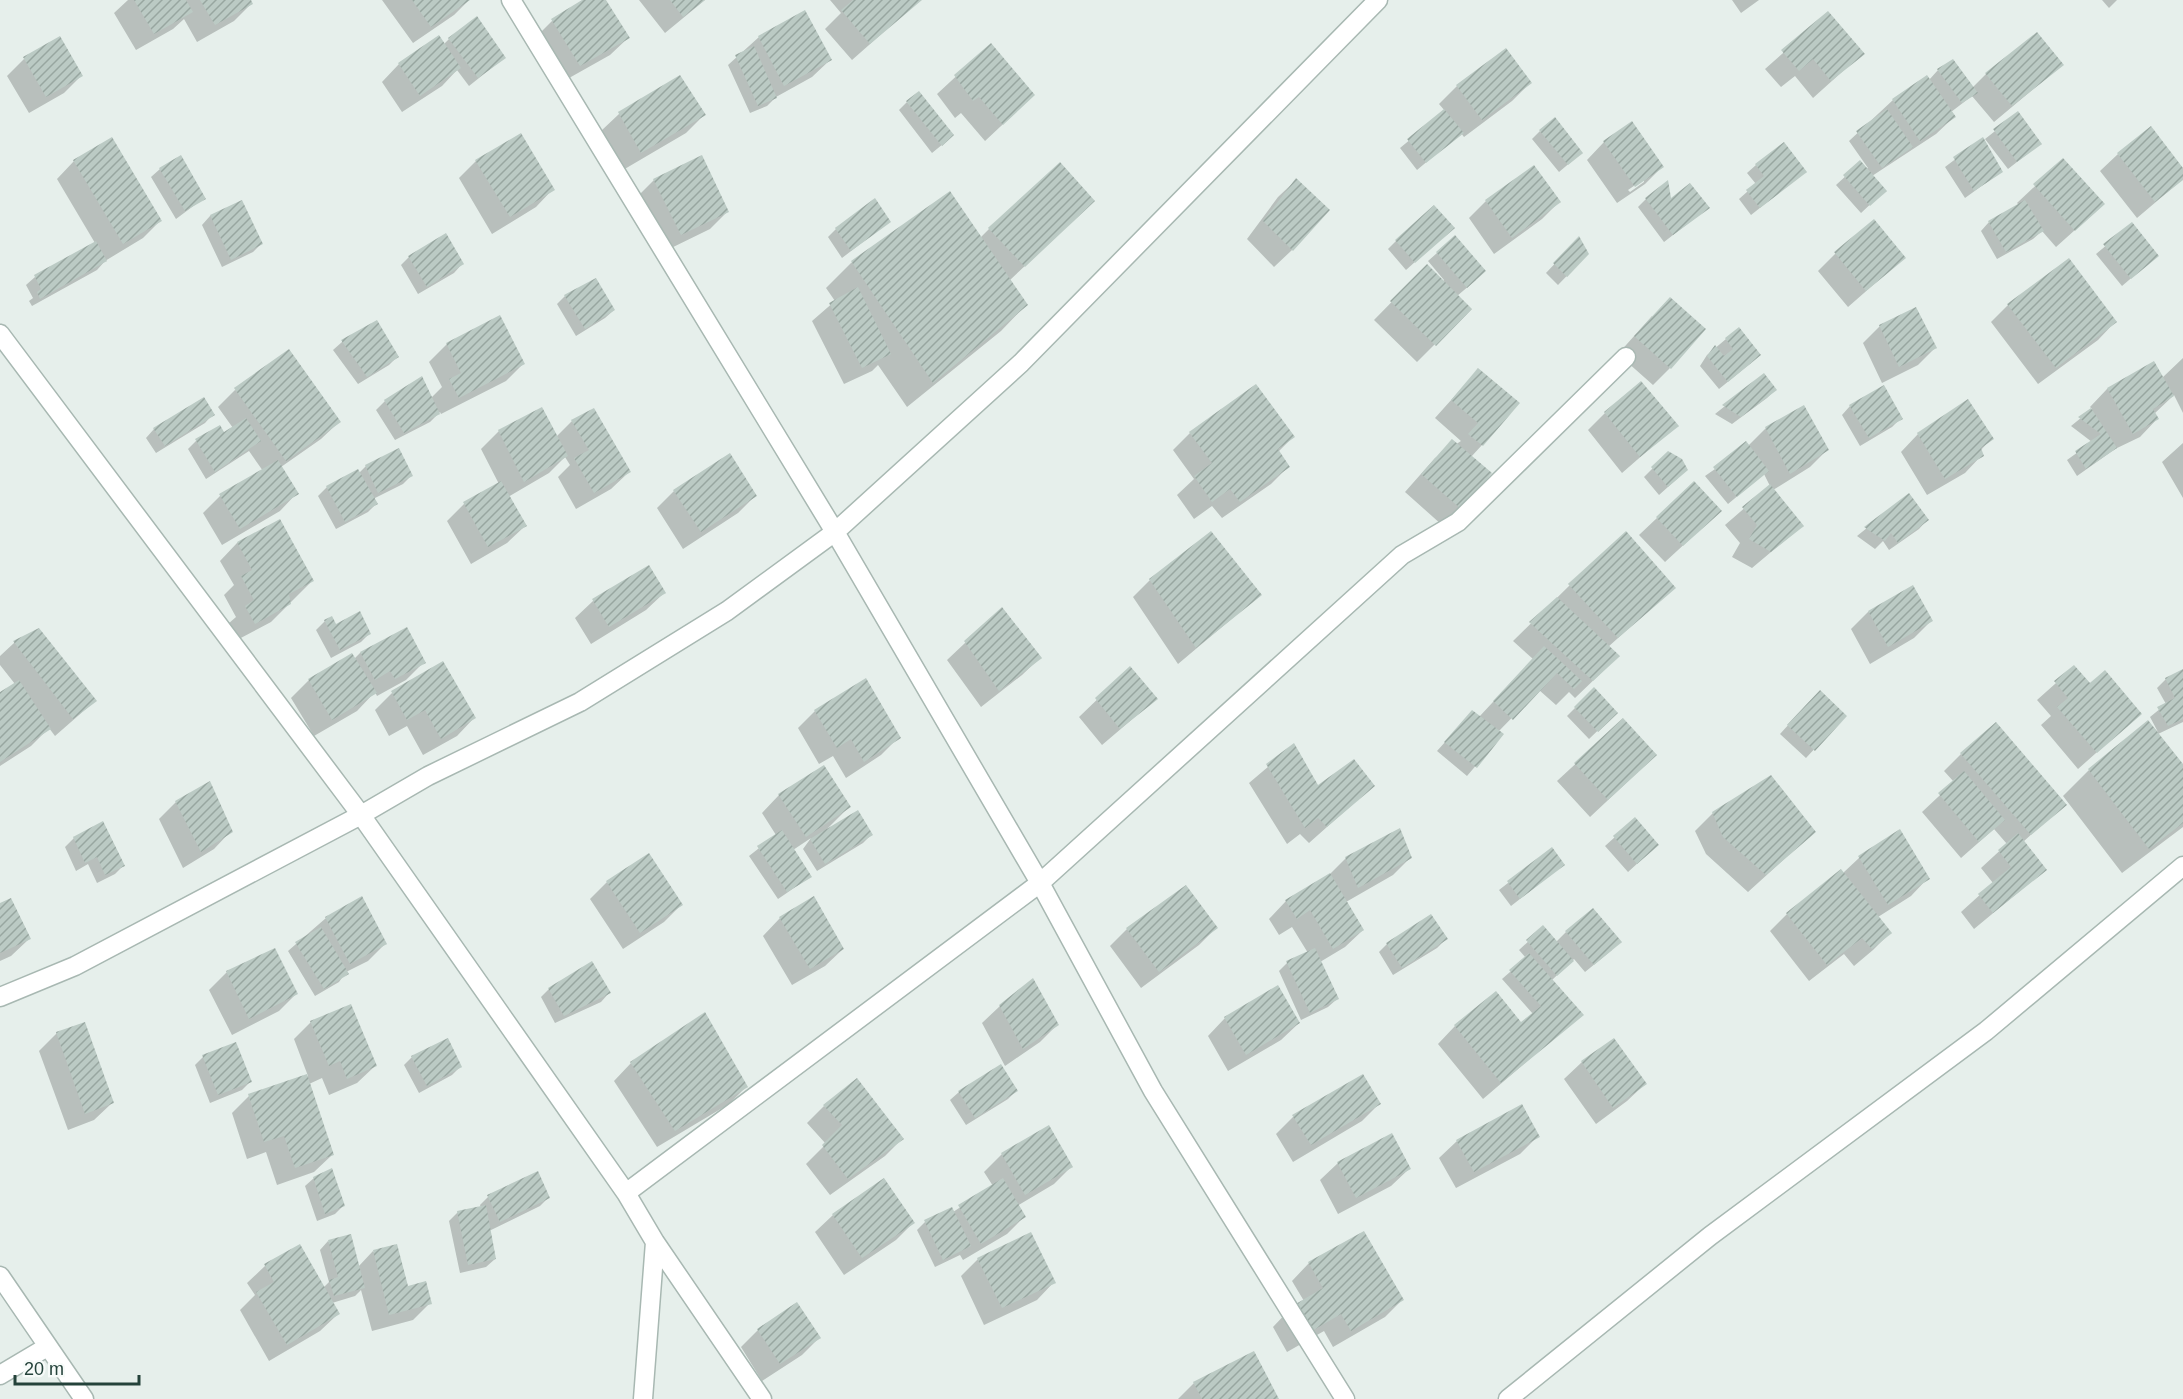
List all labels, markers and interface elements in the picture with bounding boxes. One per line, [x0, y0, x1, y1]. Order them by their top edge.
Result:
scale bar [15, 1348, 140, 1386]
text: 20 m [24, 1359, 64, 1379]

